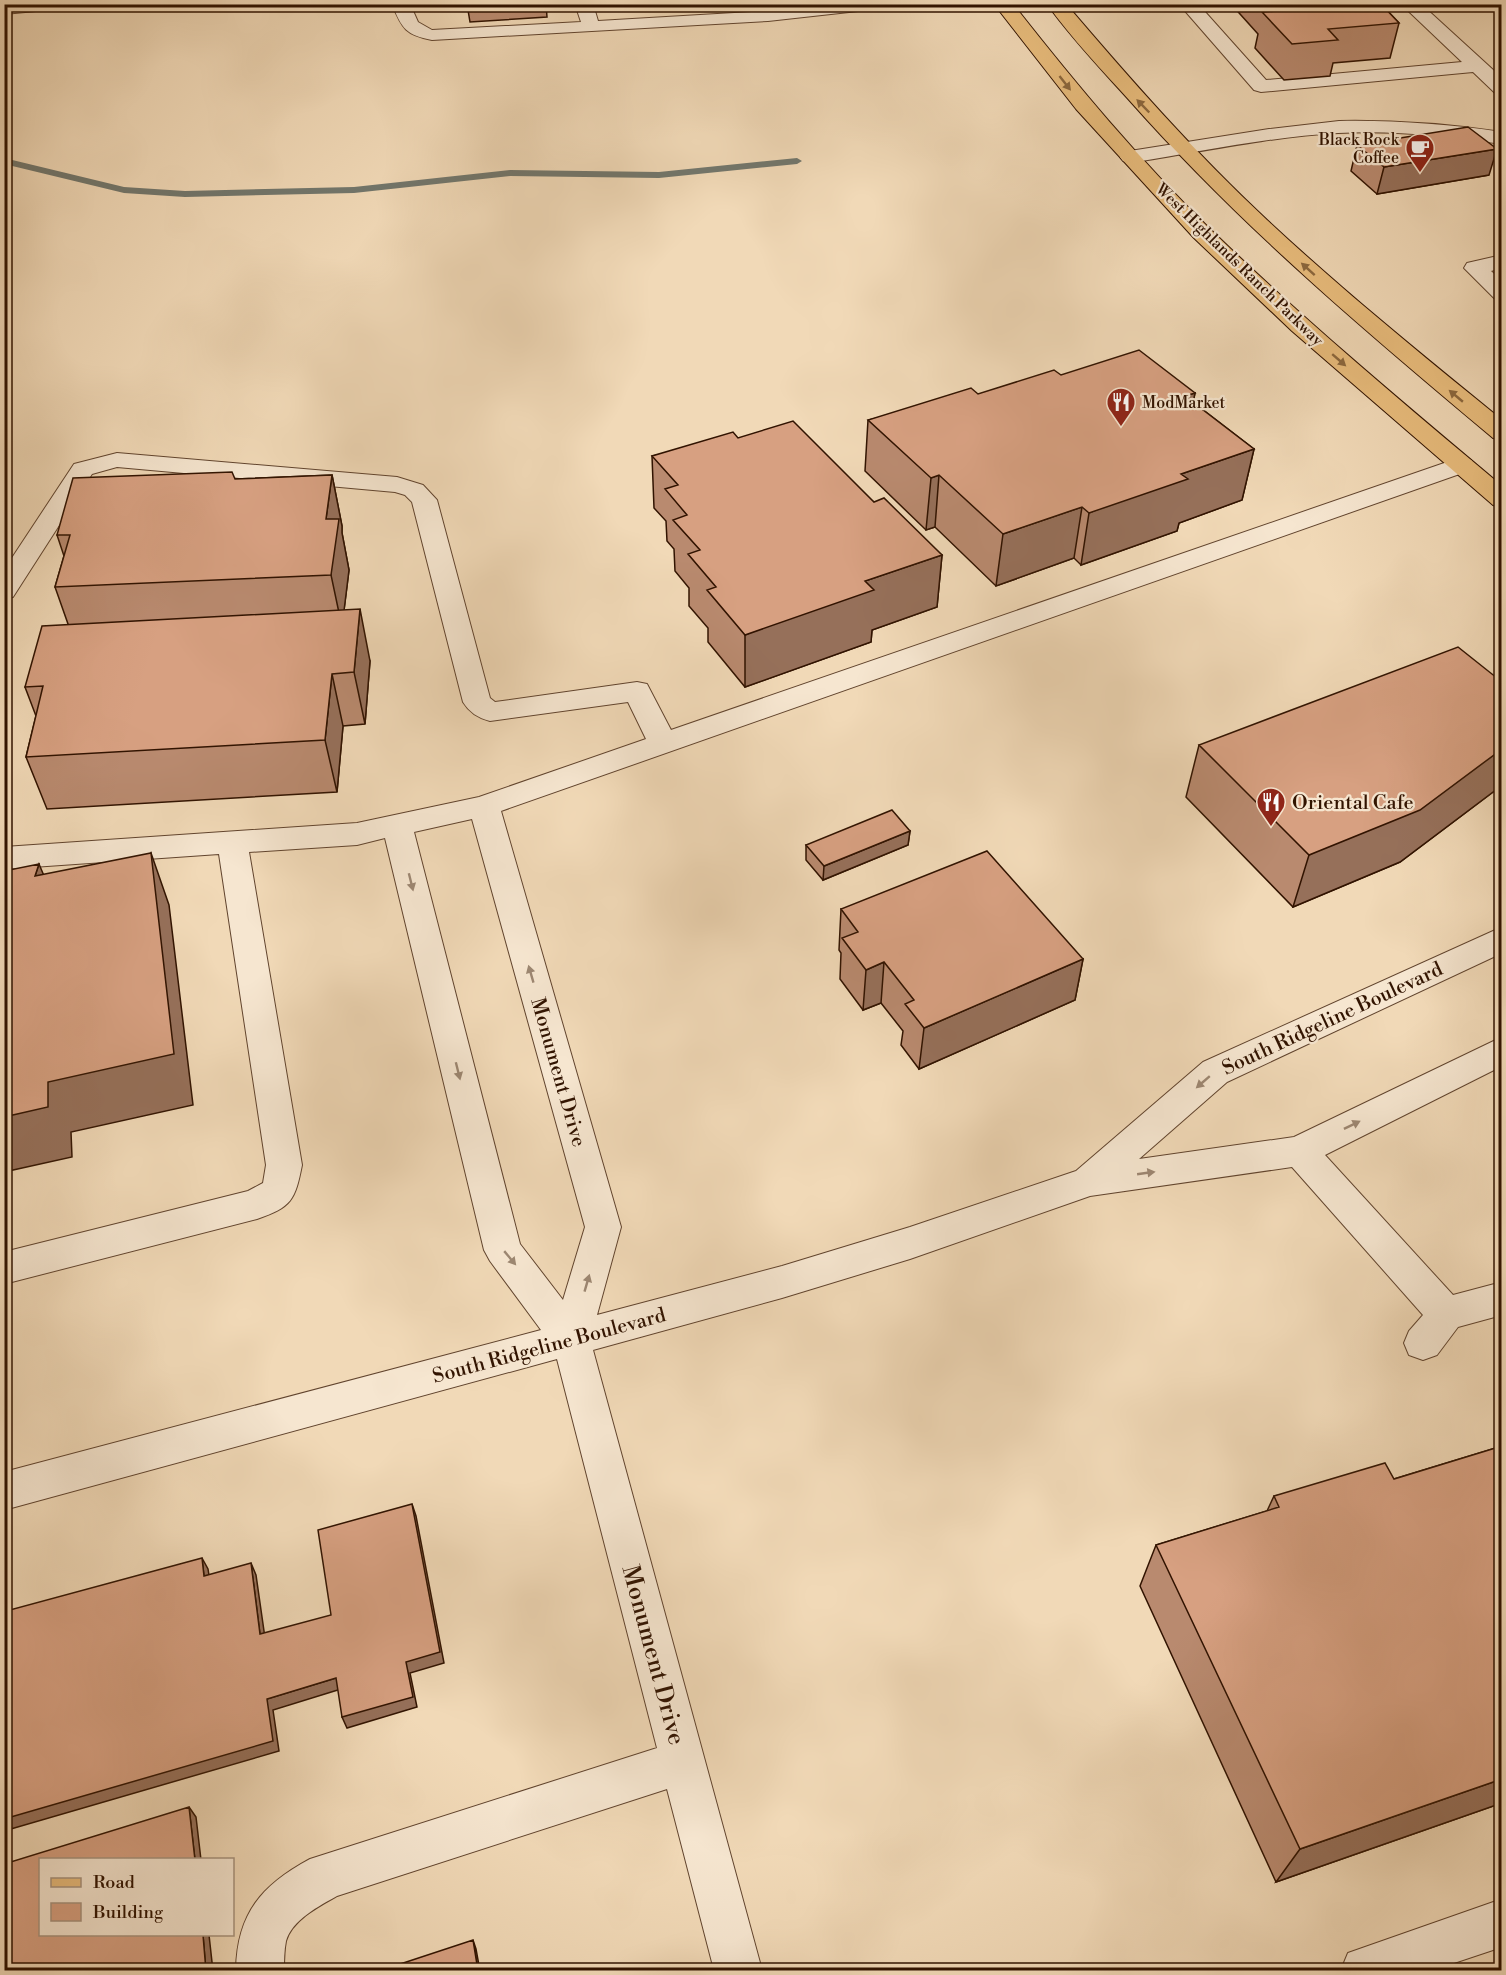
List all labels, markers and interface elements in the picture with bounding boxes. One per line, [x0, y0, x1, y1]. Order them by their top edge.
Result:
one-way arrow [1058, 75, 1070, 90]
one-way arrow [1136, 100, 1150, 114]
place label: Black Rock Coffee [1318, 130, 1401, 168]
cafe icon: Black Rock Coffee [1404, 132, 1436, 174]
street label: West Highlands Ranch Parkway [1151, 179, 1327, 350]
one-way arrow [1301, 263, 1316, 276]
one-way arrow [1331, 353, 1347, 366]
restaurant icon: ModMarket [1105, 386, 1137, 428]
one-way arrow [1449, 390, 1464, 402]
place label: ModMarket [1142, 393, 1225, 413]
restaurant icon: Oriental Cafe [1255, 786, 1287, 828]
place label: Oriental Cafe [1292, 791, 1414, 816]
one-way arrow [407, 872, 417, 891]
street label: South Ridgeline Boulevard [1218, 957, 1448, 1082]
one-way arrow [526, 965, 536, 983]
street label: Monument Drive [524, 995, 591, 1150]
one-way arrow [454, 1062, 464, 1080]
one-way arrow [1196, 1075, 1211, 1088]
one-way arrow [1344, 1120, 1361, 1129]
one-way arrow [1137, 1168, 1156, 1177]
one-way arrow [503, 1250, 516, 1266]
one-way arrow [583, 1273, 592, 1291]
street label: South Ridgeline Boulevard [430, 1303, 669, 1390]
street label: Monument Drive [615, 1562, 691, 1748]
legend [39, 1858, 234, 1936]
text: Road [93, 1871, 136, 1894]
text: Building [92, 1901, 164, 1924]

